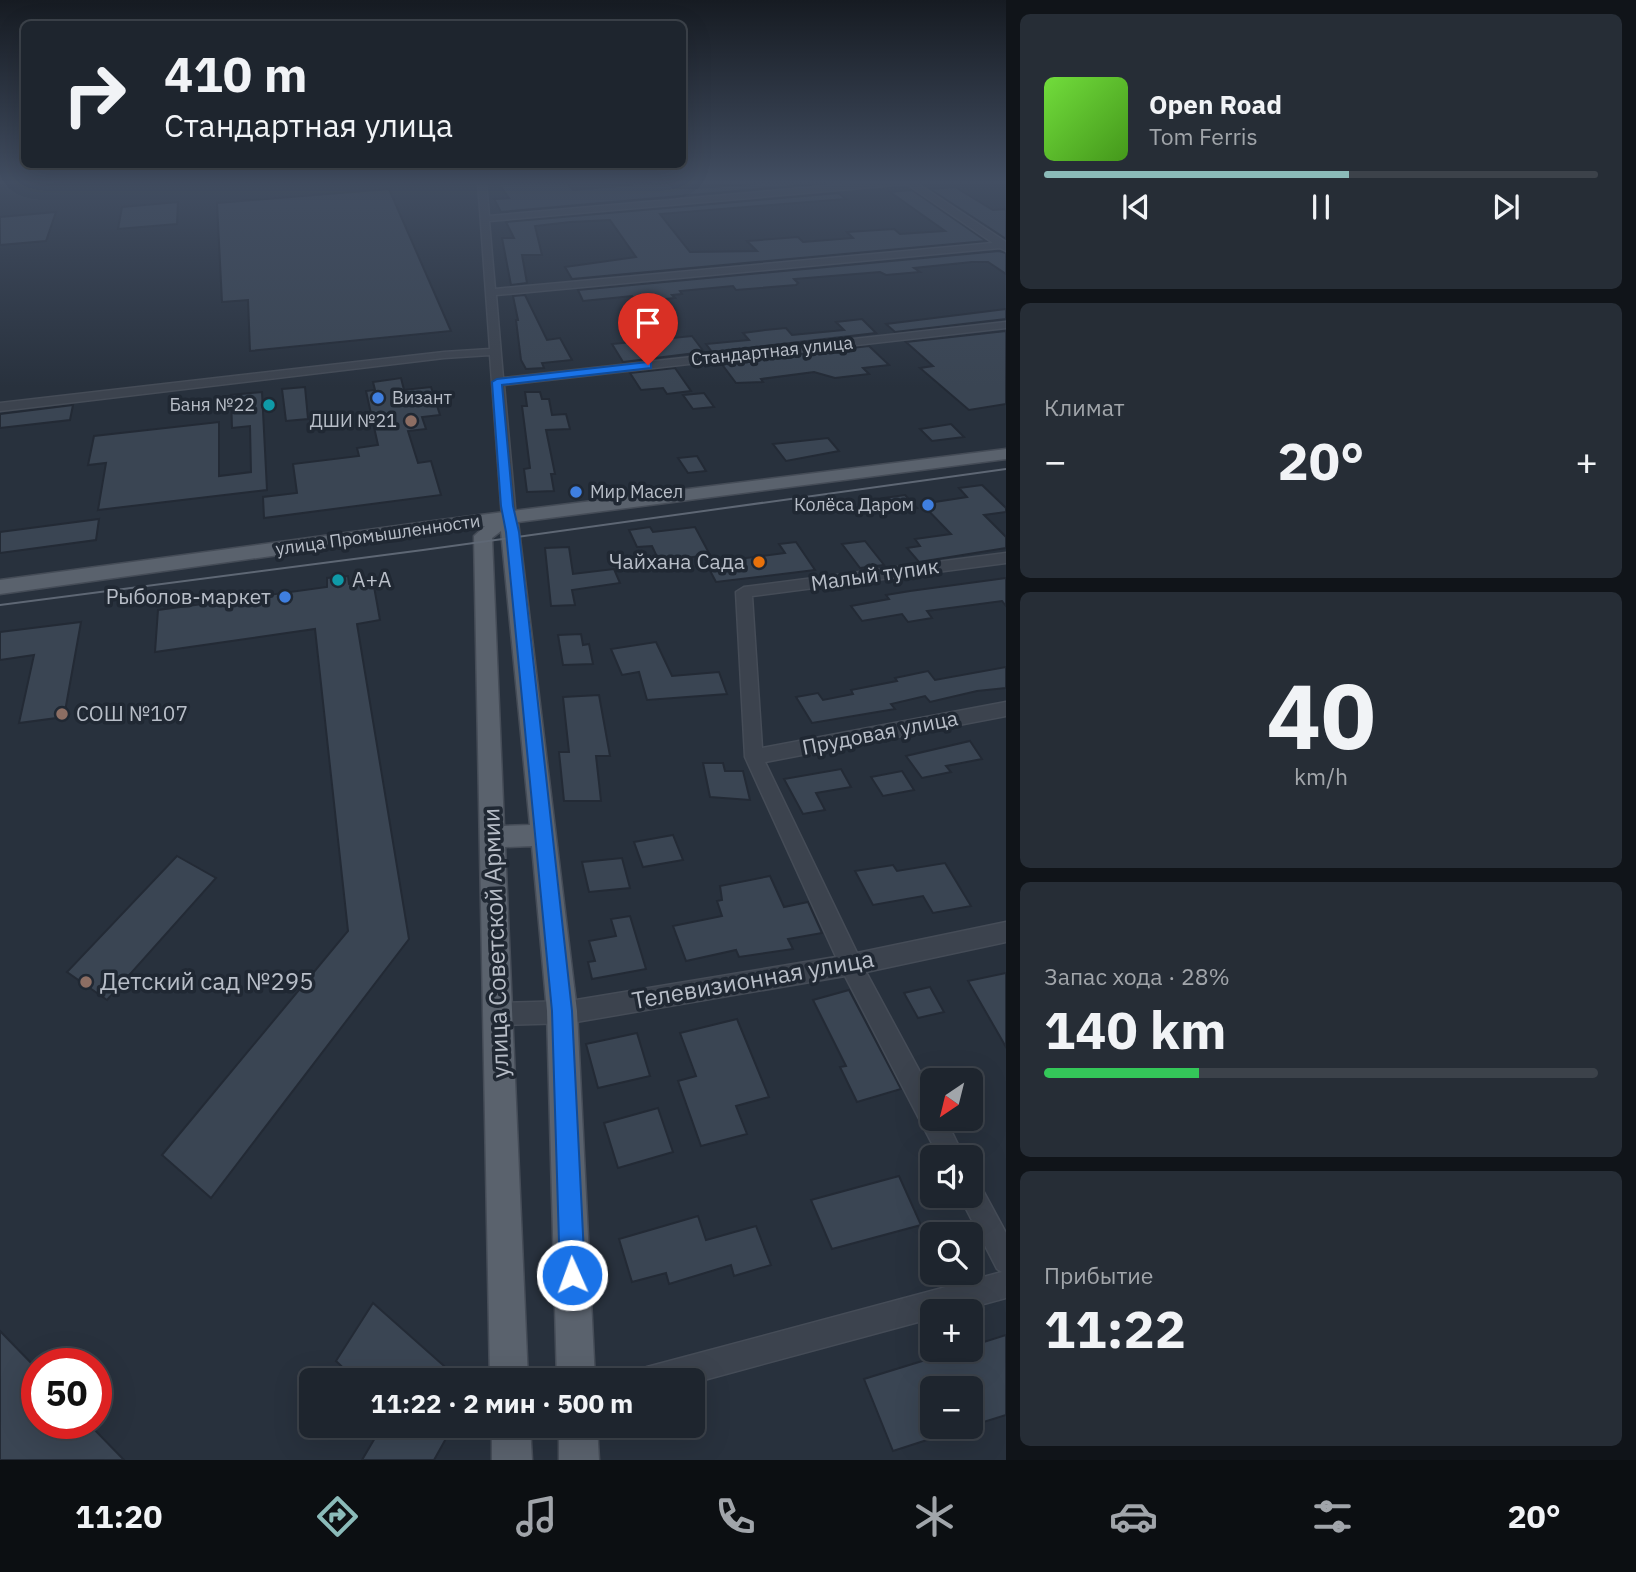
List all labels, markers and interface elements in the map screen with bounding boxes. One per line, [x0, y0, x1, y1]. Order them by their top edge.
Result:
text: 410 m [164, 42, 308, 105]
icon: right [49, 49, 140, 140]
text: Open Road [1149, 87, 1282, 121]
text: Стандартная улица [164, 104, 453, 146]
text: Tom Ferris [1149, 121, 1258, 151]
icon: previous [1117, 188, 1155, 226]
icon: pause [1302, 188, 1340, 226]
icon: next [1487, 188, 1525, 226]
pin [618, 293, 678, 365]
icon: arrive [629, 304, 667, 342]
street label: Стандартная улица [690, 331, 854, 370]
place label: Визант [392, 386, 452, 409]
marker: Визант [370, 390, 386, 406]
text: Климат [1044, 392, 1125, 422]
place label: Баня №22 [169, 393, 255, 416]
marker: Баня №22 [261, 397, 277, 413]
place label: ДШИ №21 [310, 409, 397, 432]
marker: ДШИ №21 [403, 413, 419, 429]
text: 20° [1278, 427, 1364, 494]
text: − [1044, 436, 1067, 485]
text: + [1575, 436, 1598, 485]
place label: Мир Масел [590, 480, 683, 503]
marker: Мир Масел [568, 484, 584, 500]
place label: Колёса Даром [794, 493, 914, 516]
marker: Колёса Даром [920, 497, 936, 513]
street label: улица Промышленности [274, 509, 482, 560]
place label: Чайхана Сада [609, 547, 745, 575]
street label: Малый тупик [809, 551, 941, 597]
marker: Чайхана Сада [751, 554, 767, 570]
place label: А+A [352, 565, 392, 593]
marker: А+A [330, 572, 346, 588]
place label: Рыболов-маркет [106, 582, 271, 610]
marker: Рыболов-маркет [277, 589, 293, 605]
text: 40 [1266, 656, 1376, 774]
place label: СОШ №107 [76, 699, 188, 727]
street label: Прудовая улица [799, 703, 960, 761]
marker: СОШ №107 [54, 706, 70, 722]
text: km/h [1294, 761, 1348, 791]
street label: улица Советской Армии [474, 808, 516, 1079]
street label: Телевизионная улица [629, 942, 877, 1016]
text: Запас хода · 28% [1044, 961, 1230, 991]
place label: Детский сад №295 [100, 965, 314, 997]
marker: Детский сад №295 [78, 974, 94, 990]
text: 140 km [1044, 996, 1226, 1063]
north arrow [920, 1068, 984, 1130]
map controls [920, 1068, 983, 1439]
button: sound [920, 1145, 983, 1208]
button: search [920, 1222, 983, 1285]
position arrow [535, 1238, 609, 1312]
text: Прибытие [1044, 1260, 1153, 1290]
text: 11:22 [1044, 1295, 1186, 1362]
button: + [920, 1299, 983, 1362]
speed limit sign: 50 [21, 1348, 112, 1439]
button: − [920, 1376, 983, 1439]
text: 11:22 · 2 мин · 500 m [371, 1386, 633, 1420]
icon: directions [313, 1492, 362, 1541]
icon: music [512, 1492, 561, 1541]
icon: phone [711, 1492, 760, 1541]
icon: climate [910, 1492, 959, 1541]
icon: car [1109, 1492, 1158, 1541]
icon: filters [1308, 1492, 1357, 1541]
text: 11:20 [75, 1495, 162, 1537]
text: 20° [1507, 1495, 1561, 1537]

